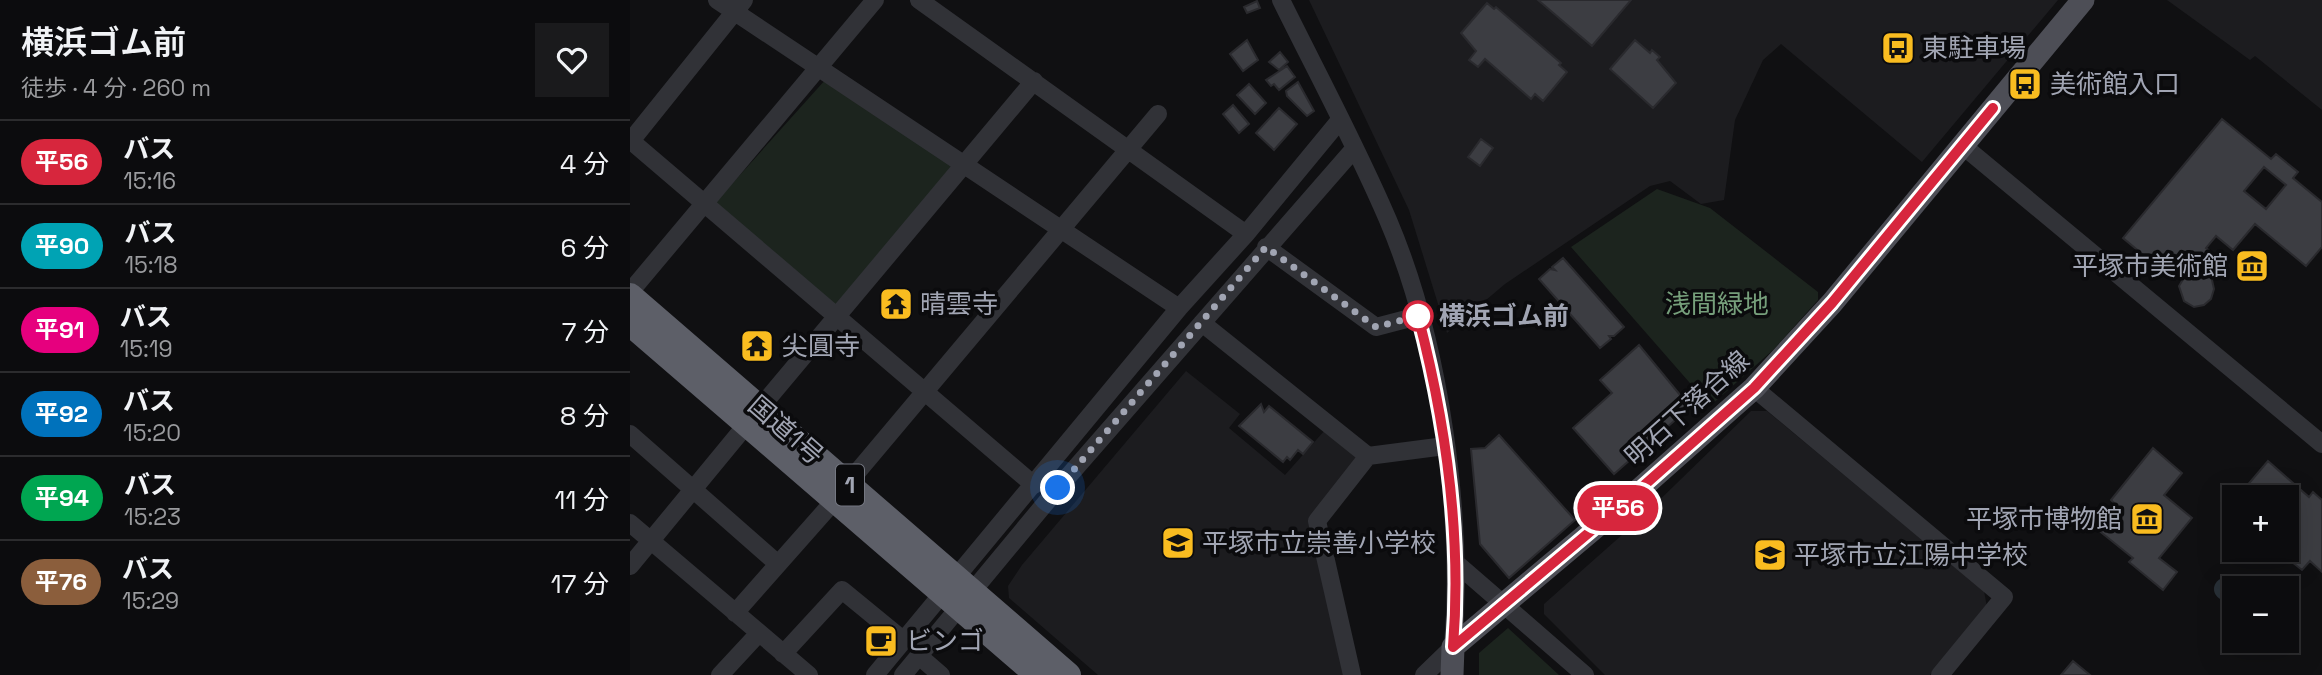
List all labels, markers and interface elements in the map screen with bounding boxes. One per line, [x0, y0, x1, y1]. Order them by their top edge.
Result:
text: 横浜ゴム前 [21, 22, 186, 64]
button: heart [535, 23, 609, 97]
bus stop icon: 東駐車場 [1879, 29, 1917, 67]
place label: 東駐車場 [1922, 31, 2026, 65]
bus stop icon: 美術館入口 [2006, 65, 2044, 103]
place label: 美術館入口 [2050, 67, 2180, 101]
text: 徒歩 · 4 分 · 260 m [21, 73, 211, 103]
text: バス [123, 132, 175, 166]
text: 平56 [35, 146, 88, 177]
text: 4 分 [560, 147, 609, 181]
text: 15:16 [123, 166, 176, 196]
text: バス [124, 216, 176, 250]
text: 平90 [35, 230, 89, 261]
text: 6 分 [560, 231, 609, 265]
museum icon: 平塚市美術館 [2233, 247, 2271, 285]
place label: 平塚市美術館 [2072, 249, 2228, 283]
text: 15:18 [124, 250, 178, 280]
temple icon: 晴雲寺 [877, 285, 915, 323]
place label: 晴雲寺 [920, 287, 998, 321]
park label: 浅間緑地 [1665, 287, 1769, 321]
place label: 横浜ゴム前 [1439, 299, 1569, 333]
text: バス [120, 300, 172, 334]
marker: 横浜ゴム前 [1403, 301, 1433, 331]
text: 平91 [35, 314, 85, 345]
text: 7 分 [562, 315, 609, 349]
temple icon: 尖圓寺 [738, 327, 776, 365]
place label: 尖圓寺 [782, 329, 860, 363]
text: 15:19 [120, 334, 173, 364]
street label: 明石下落合線 [1618, 343, 1756, 473]
text: バス [123, 384, 175, 418]
street label: 国道1号 [741, 388, 831, 472]
text: 平92 [35, 398, 88, 429]
text: 8 分 [560, 399, 609, 433]
text: 15:20 [123, 418, 181, 448]
road number: 1 [836, 464, 864, 506]
text: バス [124, 468, 176, 502]
your location [1040, 470, 1075, 505]
text: 平94 [35, 482, 89, 513]
text: 11 分 [555, 483, 609, 517]
line badge: 平56 [1578, 485, 1658, 531]
map controls [2222, 485, 2299, 653]
button: + [2222, 485, 2299, 562]
text: 平56 [1591, 492, 1645, 523]
museum icon: 平塚市博物館 [2128, 500, 2166, 538]
text: 15:23 [124, 502, 181, 532]
place label: 平塚市博物館 [1966, 502, 2122, 536]
school or university icon: 平塚市立崇善小学校 [1159, 524, 1197, 562]
place label: 平塚市立崇善小学校 [1202, 526, 1436, 560]
school or university icon: 平塚市立江陽中学校 [1751, 536, 1789, 574]
place label: 平塚市立江陽中学校 [1794, 538, 2028, 572]
text: バス [122, 552, 174, 586]
text: 平76 [35, 566, 87, 597]
text: 17 分 [551, 567, 609, 601]
button: − [2222, 576, 2299, 653]
text: 15:29 [122, 586, 179, 616]
cafe icon: ビンゴ [862, 622, 900, 660]
place label: ビンゴ [906, 624, 984, 658]

